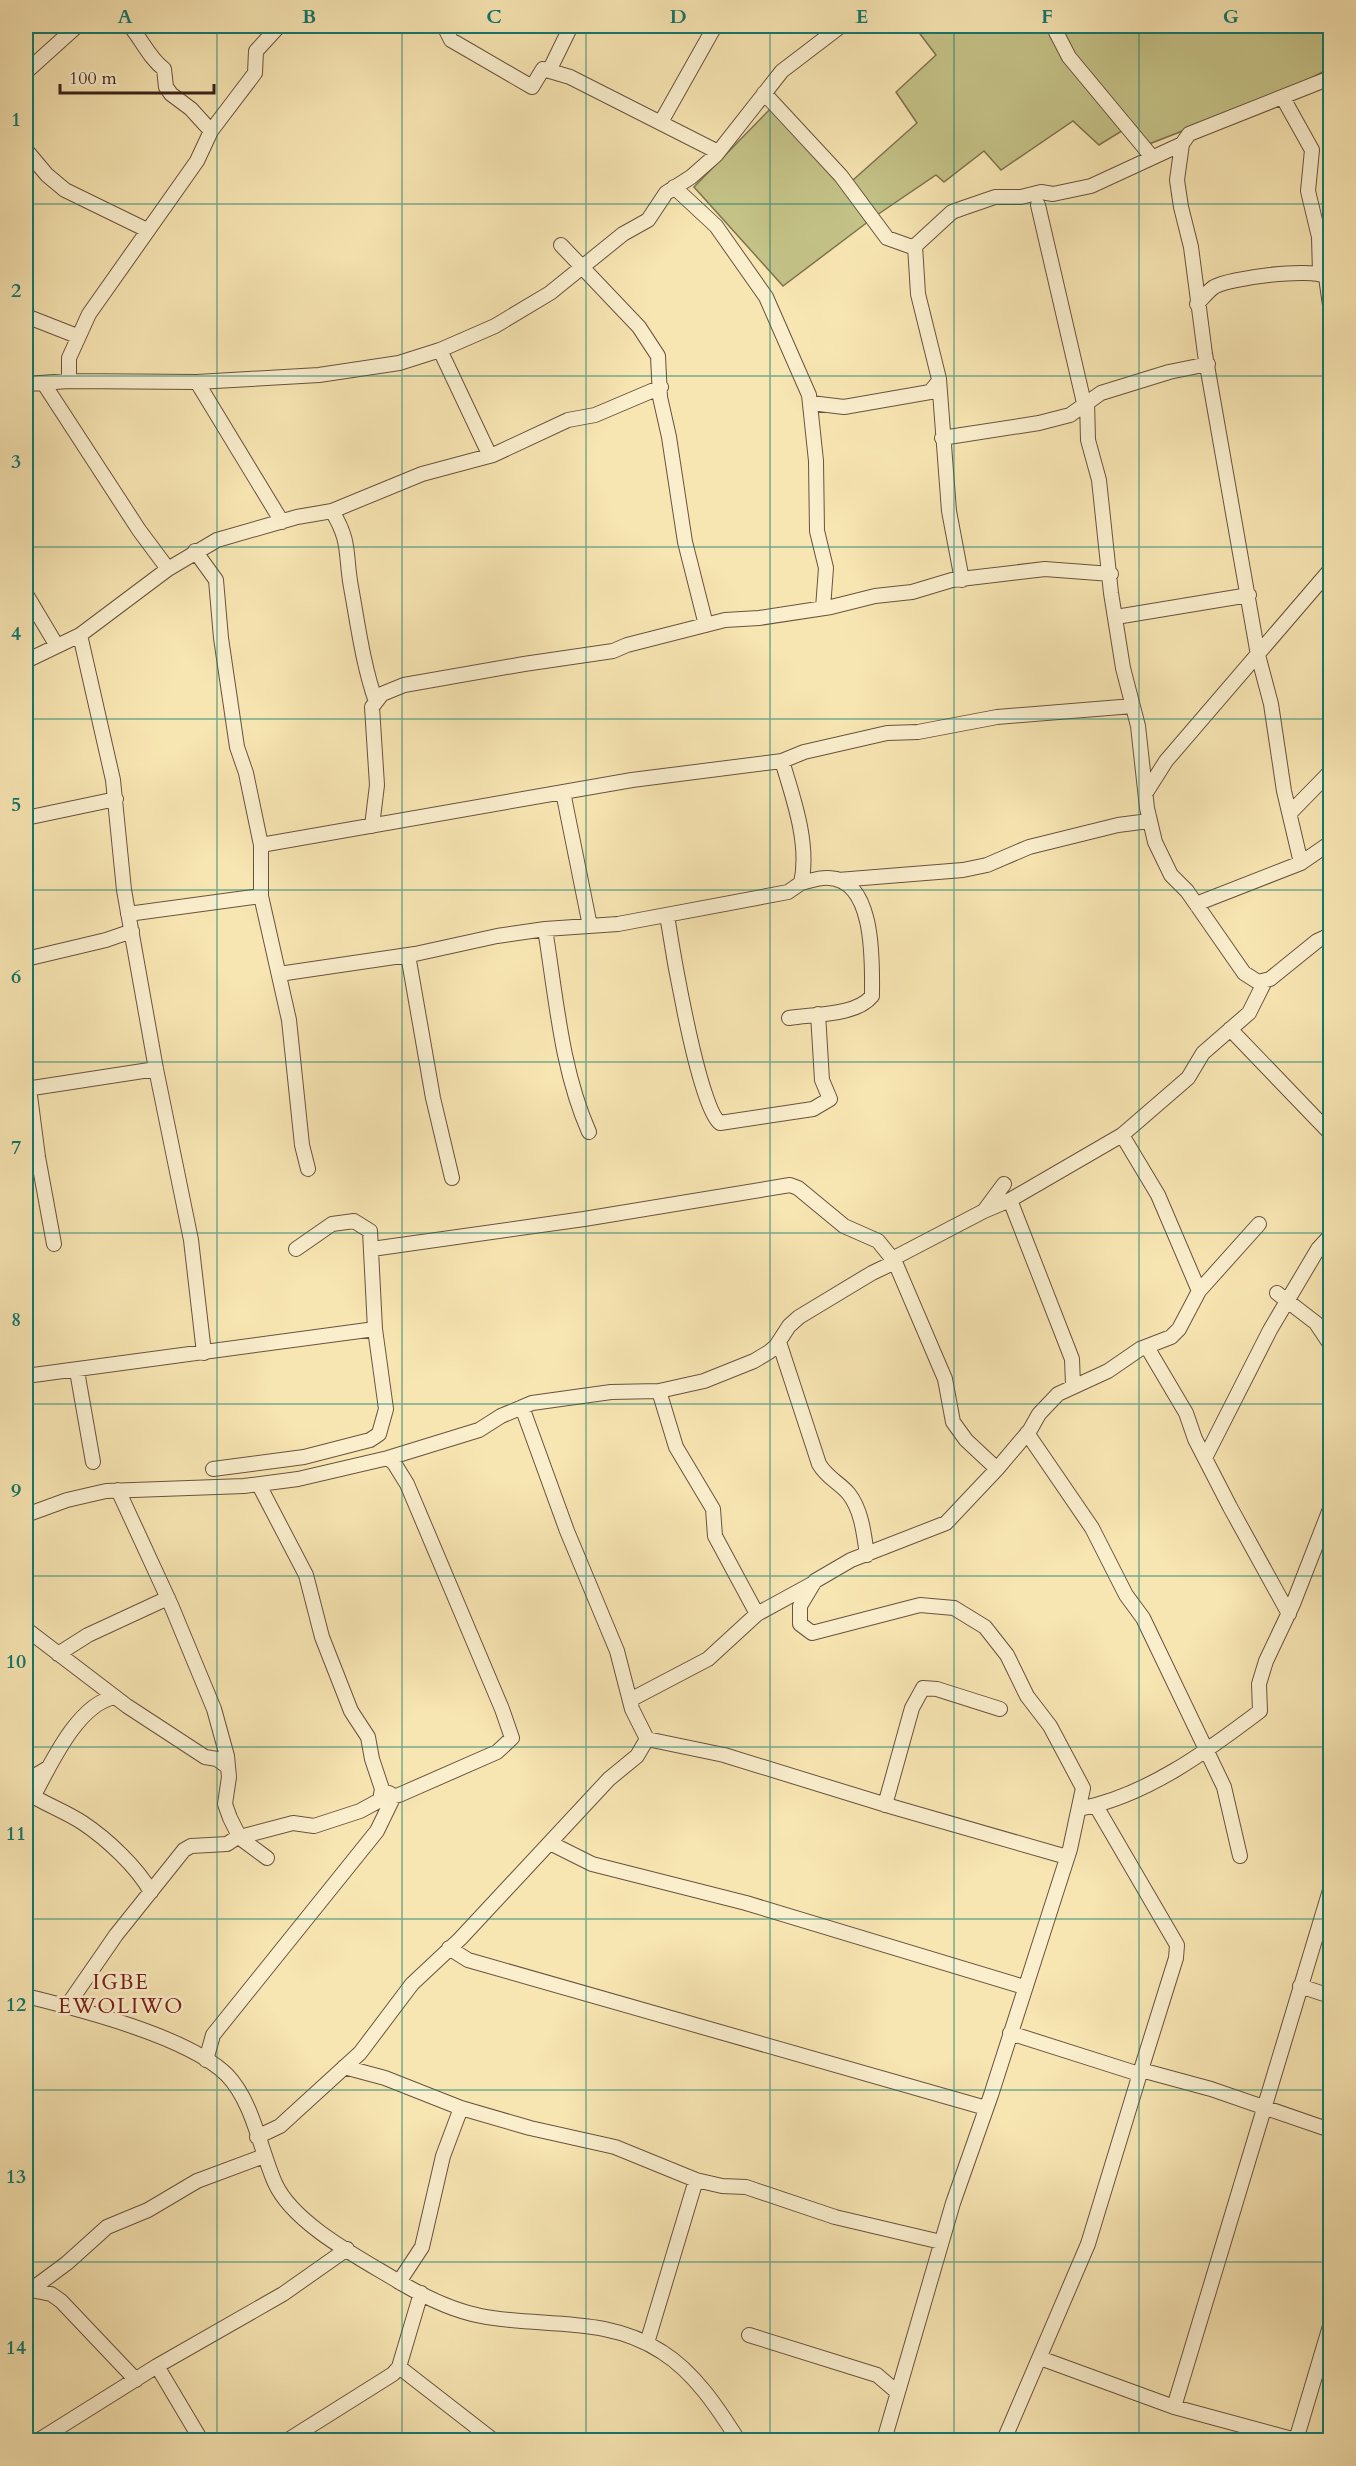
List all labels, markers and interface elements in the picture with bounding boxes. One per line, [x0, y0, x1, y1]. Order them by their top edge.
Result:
text: A [117, 3, 133, 30]
text: B [302, 3, 316, 30]
text: C [486, 3, 502, 30]
text: D [669, 3, 687, 30]
text: E [856, 3, 868, 30]
text: F [1041, 3, 1053, 30]
text: G [1223, 3, 1239, 30]
scale bar [60, 57, 214, 95]
text: 100 m [69, 66, 117, 91]
text: 1 [11, 106, 21, 133]
text: 2 [11, 277, 21, 304]
text: 3 [11, 448, 21, 475]
text: 4 [11, 620, 21, 647]
text: 5 [11, 791, 21, 818]
text: 6 [11, 963, 21, 990]
text: 7 [11, 1134, 21, 1161]
text: 8 [11, 1306, 21, 1333]
text: 9 [11, 1477, 21, 1504]
text: 10 [6, 1648, 26, 1675]
text: 11 [6, 1820, 26, 1847]
district label: IGBE EWOLIWO [58, 1968, 184, 2021]
text: 12 [6, 1991, 26, 2018]
text: 13 [6, 2163, 26, 2190]
text: 14 [6, 2334, 26, 2361]

